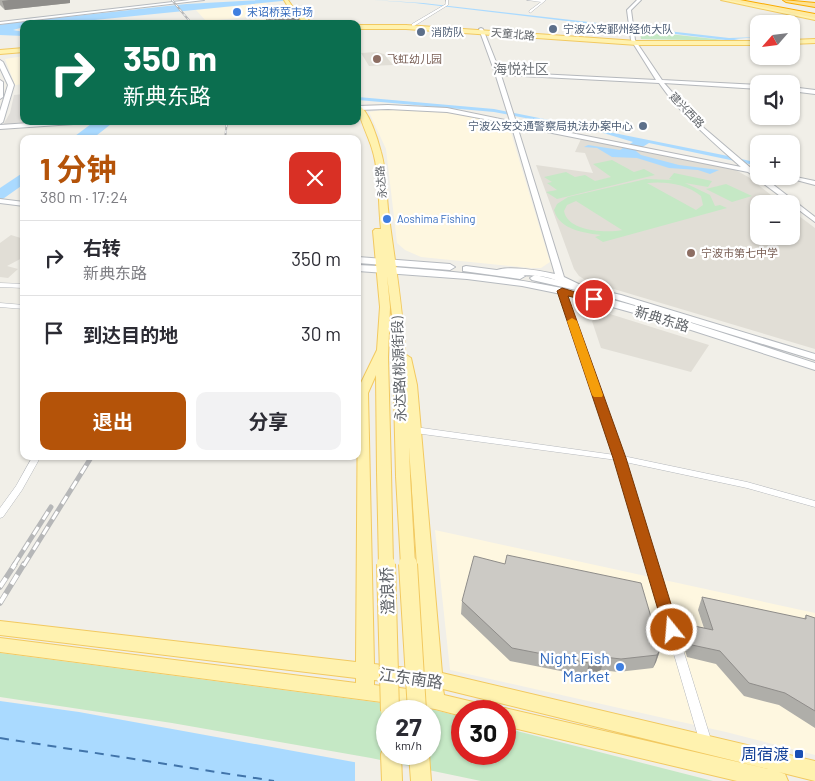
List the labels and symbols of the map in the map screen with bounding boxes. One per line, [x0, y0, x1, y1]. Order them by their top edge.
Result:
place label: 宋诏桥菜市场 [247, 5, 313, 18]
marker: 宋诏桥菜市场 [231, 6, 243, 18]
north arrow [750, 15, 800, 65]
place label: 宁波公安鄞州经侦大队 [563, 22, 673, 35]
marker: 宁波公安鄞州经侦大队 [547, 23, 559, 35]
place label: 消防队 [431, 25, 464, 38]
street label: 天童北路 [491, 25, 536, 42]
marker: 消防队 [415, 26, 427, 38]
place label: 飞虹幼儿园 [387, 52, 442, 65]
marker: 飞虹幼儿园 [371, 53, 383, 65]
district label: 海悦社区 [493, 60, 549, 77]
street label: 建兴西路 [667, 89, 707, 130]
place label: 宁波公安交通警察局执法办案中心 [468, 119, 633, 132]
marker: 宁波公安交通警察局执法办案中心 [637, 120, 649, 132]
street label: 永达路 [373, 165, 388, 199]
place label: Aoshima Fishing [397, 212, 475, 225]
marker: Aoshima Fishing [381, 213, 393, 225]
place label: 宁波市第七中学 [701, 246, 778, 259]
marker: 宁波市第七中学 [685, 247, 697, 259]
pin [573, 278, 615, 320]
street label: 新典东路 [633, 302, 691, 335]
street label: 永达路(桃源街段) [388, 316, 409, 422]
street label: 澄浪桥 [376, 567, 397, 615]
position arrow [645, 603, 697, 655]
place label: Night Fish Market [539, 648, 610, 685]
marker: Night Fish Market [614, 661, 626, 673]
street label: 江东南路 [378, 664, 444, 691]
speed limit sign: 30 [451, 700, 516, 765]
place label: 周宿渡 [741, 744, 789, 763]
marker: 周宿渡 [793, 748, 805, 760]

